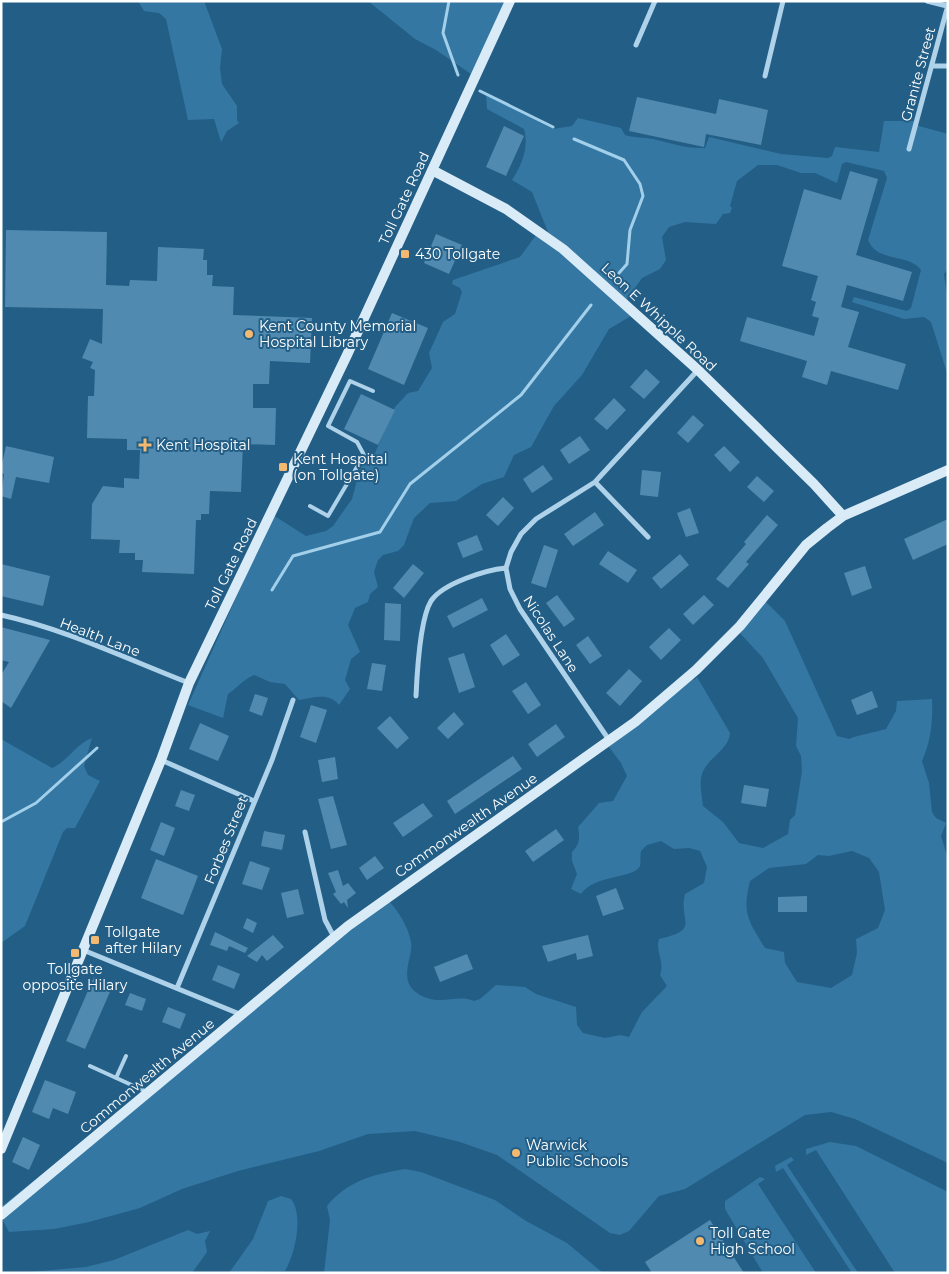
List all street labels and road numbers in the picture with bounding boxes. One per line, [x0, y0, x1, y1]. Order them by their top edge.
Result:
street label: Granite Street [897, 24, 939, 123]
street label: Toll Gate Road [375, 149, 433, 247]
street label: Leon E Whipple Road [597, 259, 721, 375]
street label: Toll Gate Road [201, 515, 261, 613]
street label: Nicolas Lane [519, 592, 583, 676]
street label: Health Lane [57, 613, 143, 661]
street label: Commonwealth Avenue [391, 769, 541, 881]
street label: Forbes Street [200, 793, 252, 887]
street label: Commonwealth Avenue [76, 1014, 218, 1138]

